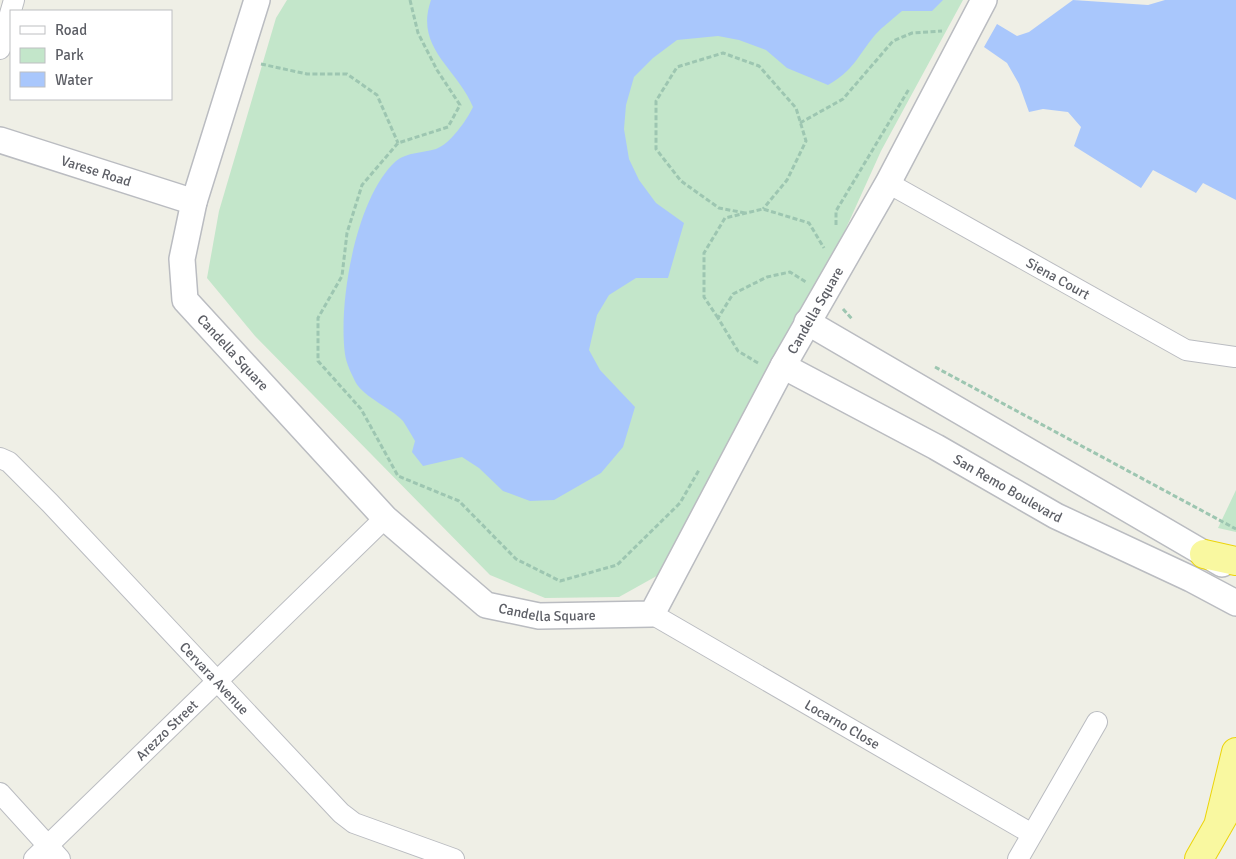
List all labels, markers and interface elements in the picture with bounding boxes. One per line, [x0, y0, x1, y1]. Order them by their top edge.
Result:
legend [10, 10, 172, 100]
text: Road [55, 21, 87, 39]
text: Park [55, 46, 84, 64]
text: Water [55, 71, 93, 89]
street label: Varese Road [59, 152, 133, 190]
street label: Siena Court [1023, 254, 1093, 303]
street label: Candella Square [784, 264, 847, 357]
street label: Candella Square [193, 311, 272, 394]
street label: San Remo Boulevard [950, 451, 1065, 527]
street label: Candella Square [497, 600, 596, 625]
street label: Cervara Avenue [176, 639, 252, 718]
street label: Locarno Close [802, 696, 883, 753]
street label: Arezzo Street [133, 697, 202, 764]

